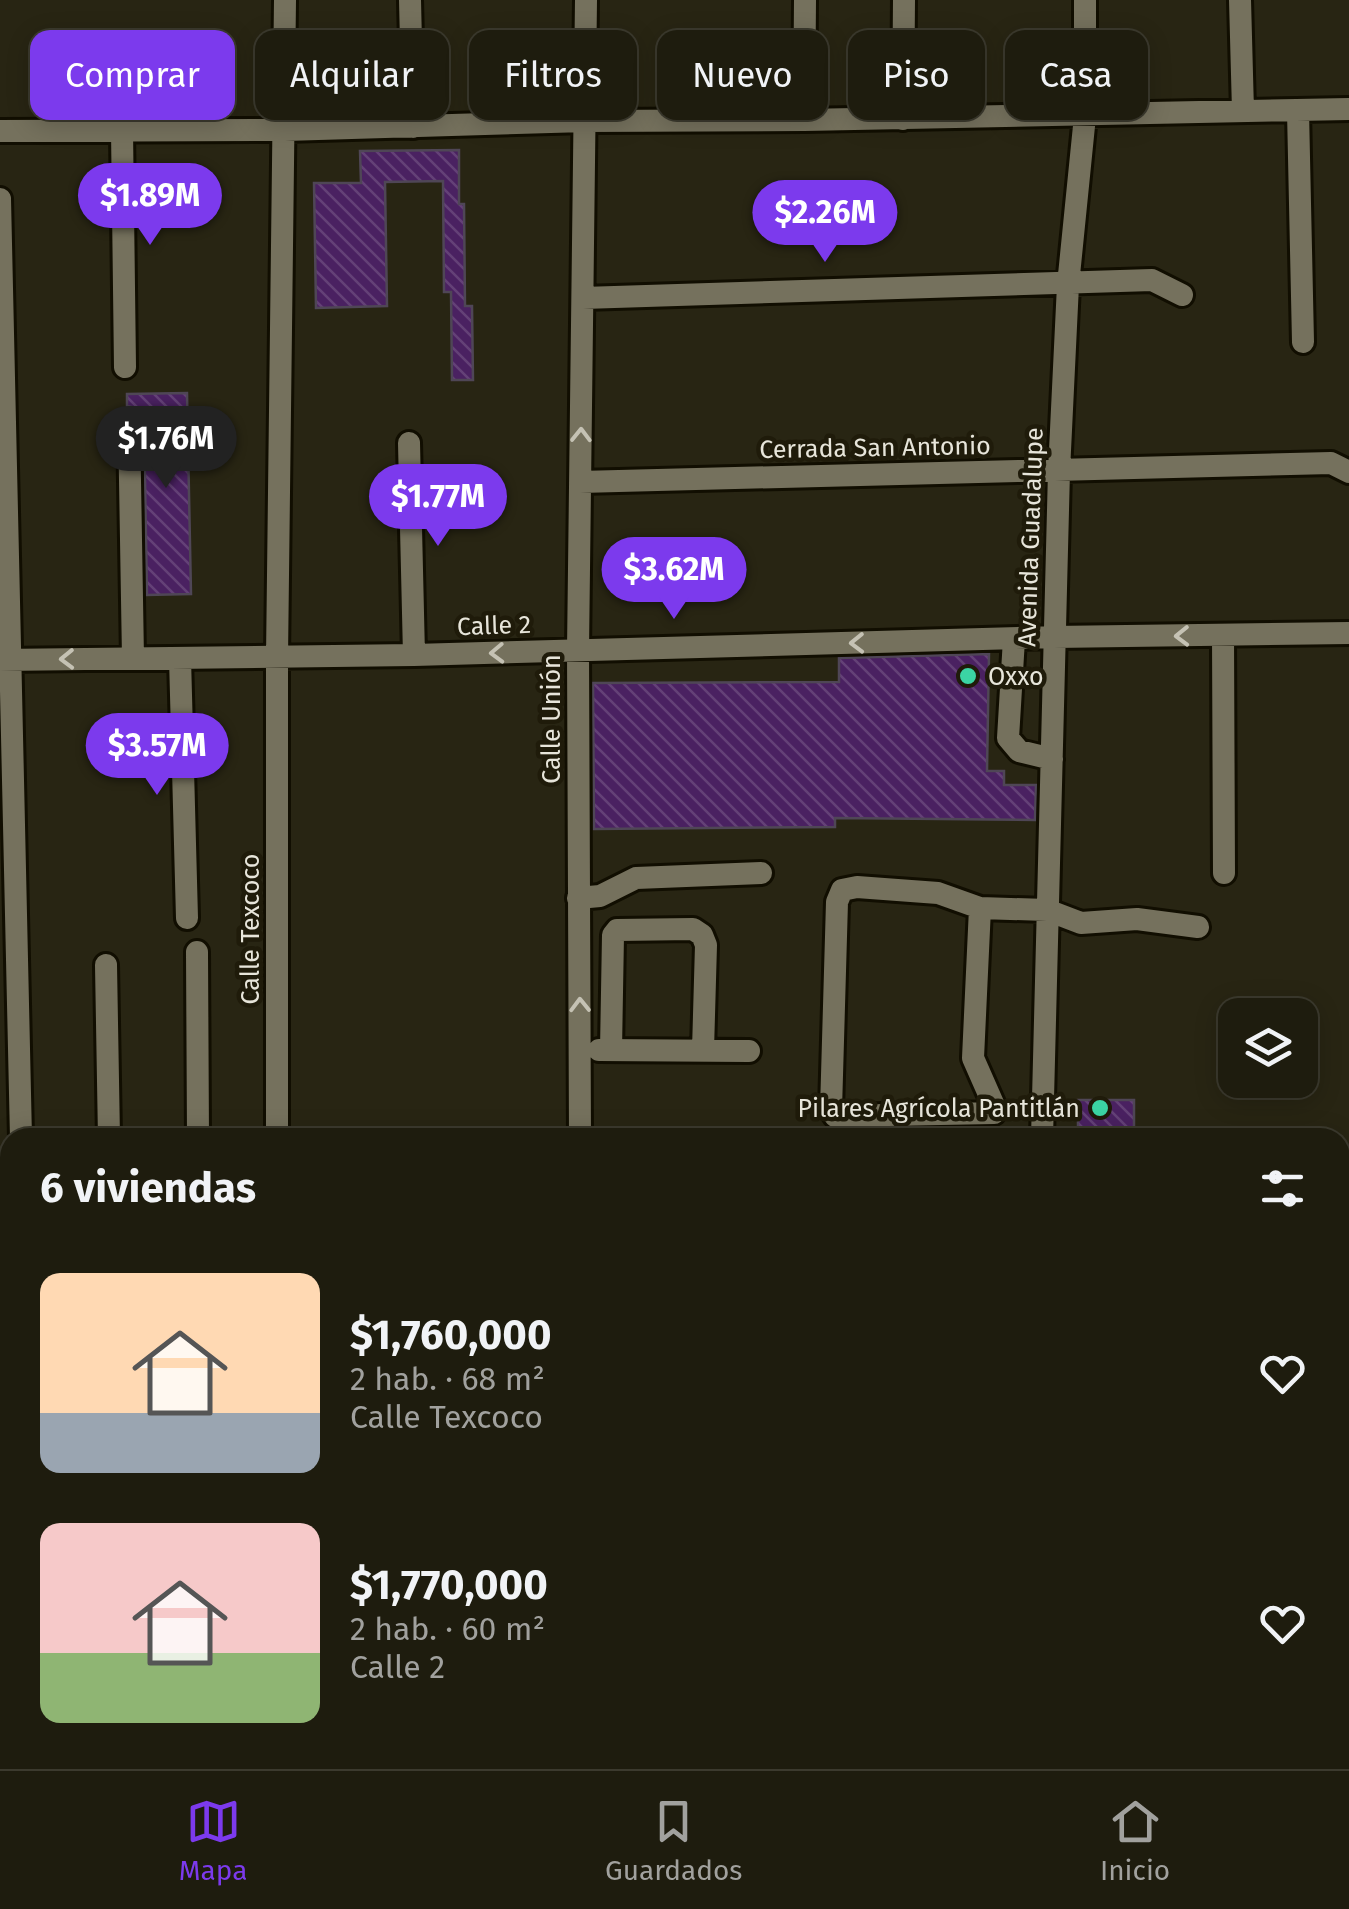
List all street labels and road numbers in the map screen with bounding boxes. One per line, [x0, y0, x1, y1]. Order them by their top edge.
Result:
street label: Avenida Guadalupe [1012, 427, 1050, 647]
street label: Cerrada San Antonio [759, 431, 991, 465]
street label: Calle 2 [456, 610, 532, 642]
street label: Calle Unión [537, 654, 567, 784]
street label: Calle Texcoco [236, 854, 266, 1004]

